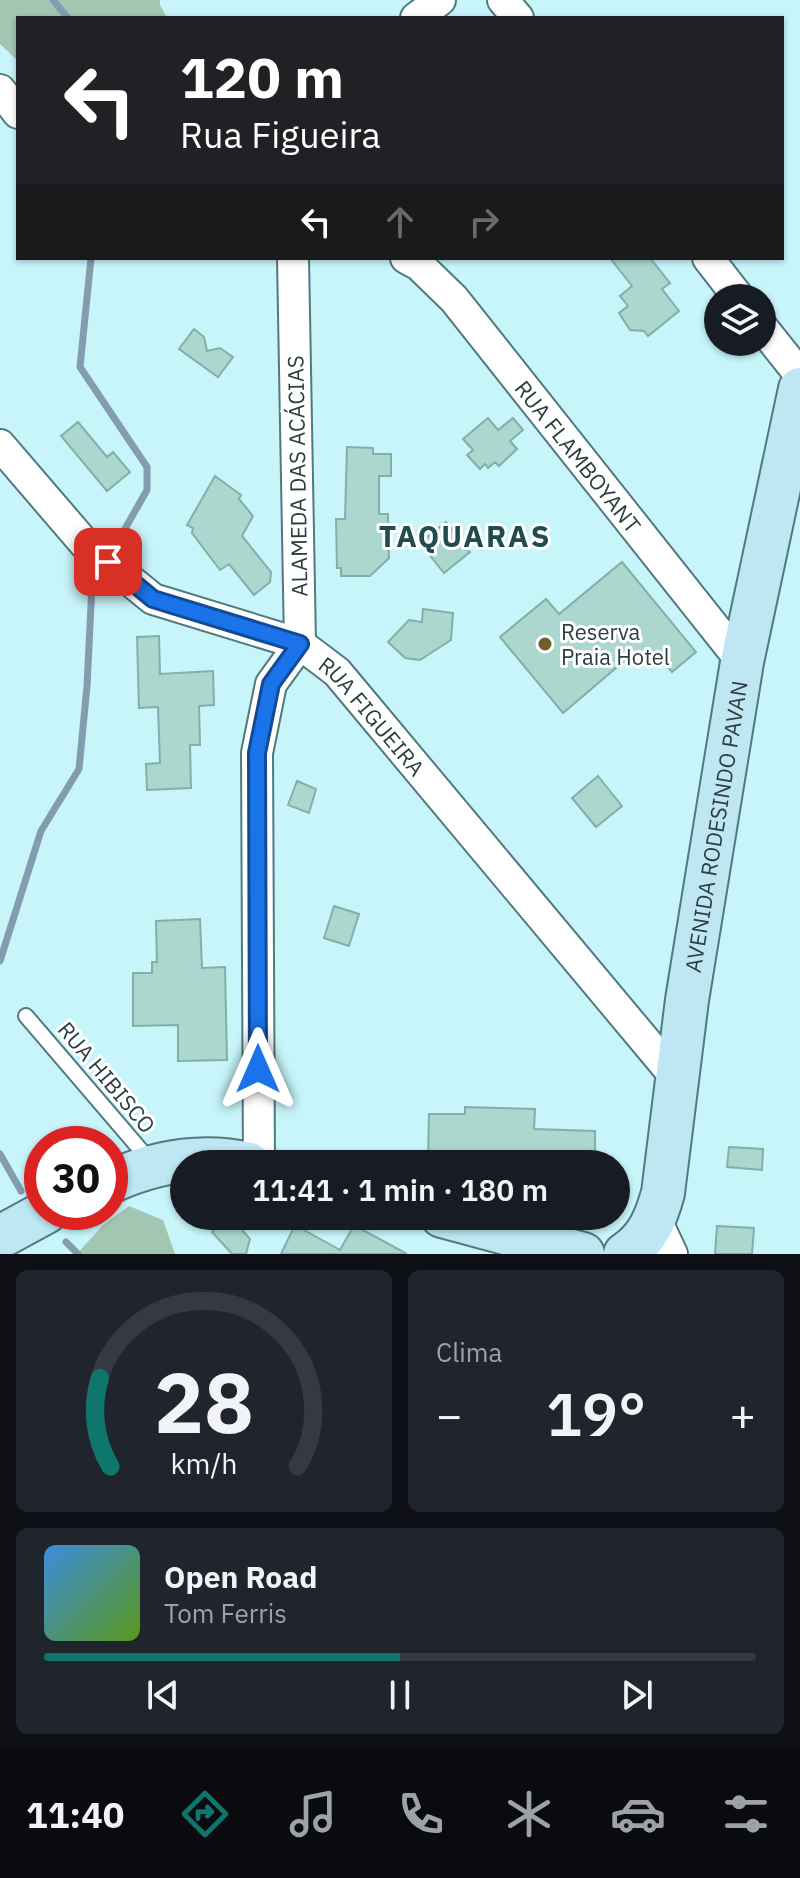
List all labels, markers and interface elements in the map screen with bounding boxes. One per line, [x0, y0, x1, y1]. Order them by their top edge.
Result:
text: 120 m [180, 41, 344, 113]
icon: left [48, 48, 152, 152]
text: Rua Figueira [180, 111, 381, 158]
icon: left [294, 200, 338, 244]
icon: ahead [378, 200, 422, 244]
icon: right [462, 200, 506, 244]
map controls [704, 284, 776, 356]
button: layers [704, 284, 776, 356]
street label: ALAMEDA DAS ACÁCIAS [280, 355, 314, 597]
street label: RUA FLAMBOYANT [509, 374, 648, 539]
district label: TAQUARAS [379, 516, 551, 555]
pin [74, 528, 142, 596]
icon: arrive [86, 540, 130, 584]
place label: Reserva Praia Hotel [561, 617, 670, 671]
marker: Reserva Praia Hotel [536, 635, 554, 653]
street label: RUA FIGUEIRA [313, 649, 432, 781]
street label: AVENIDA RODESINDO PAVAN [677, 678, 753, 974]
street label: RUA HIBISCO [52, 1015, 162, 1139]
position arrow [216, 1027, 300, 1111]
speed limit sign: 30 [24, 1126, 128, 1230]
text: 11:41 · 1 min · 180 m [252, 1170, 548, 1209]
text: Clima [436, 1335, 502, 1369]
text: 28 [154, 1348, 254, 1456]
text: 19° [546, 1374, 646, 1453]
text: − [436, 1386, 462, 1443]
text: + [730, 1386, 756, 1443]
text: km/h [170, 1445, 238, 1482]
text: Open Road [164, 1557, 317, 1596]
text: Tom Ferris [164, 1596, 287, 1630]
icon: previous [141, 1673, 185, 1717]
icon: pause [378, 1673, 422, 1717]
icon: next [615, 1673, 659, 1717]
icon: directions [177, 1786, 233, 1842]
icon: music [285, 1786, 341, 1842]
icon: phone [393, 1786, 449, 1842]
icon: climate [501, 1786, 557, 1842]
icon: car [610, 1786, 666, 1842]
icon: filters [718, 1786, 774, 1842]
text: 11:40 [26, 1791, 124, 1838]

